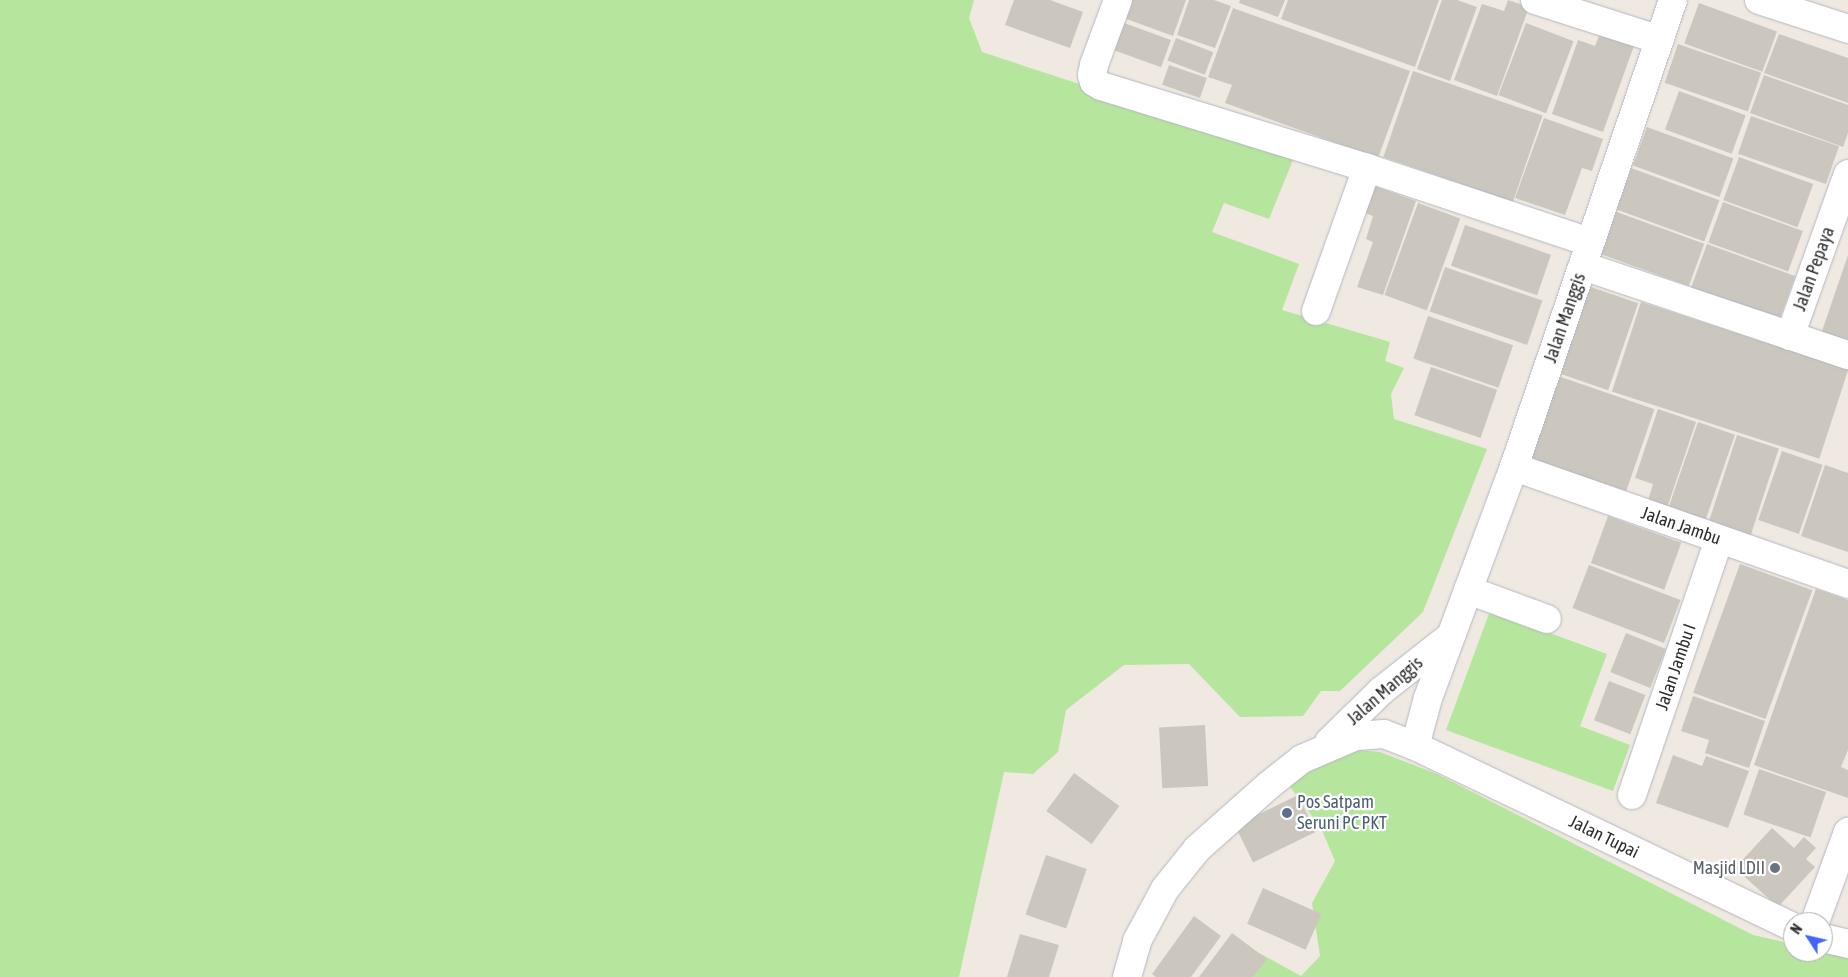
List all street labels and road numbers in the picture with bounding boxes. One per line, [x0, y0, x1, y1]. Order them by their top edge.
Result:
street label: Jalan Pepaya [1789, 224, 1839, 314]
street label: Jalan Manggis [1540, 270, 1590, 366]
street label: Jalan Jambu [1638, 502, 1724, 550]
street label: Jalan Jambu I [1651, 621, 1701, 713]
street label: Jalan Manggis [1343, 652, 1427, 730]
street label: Jalan Tupai [1565, 811, 1643, 863]

